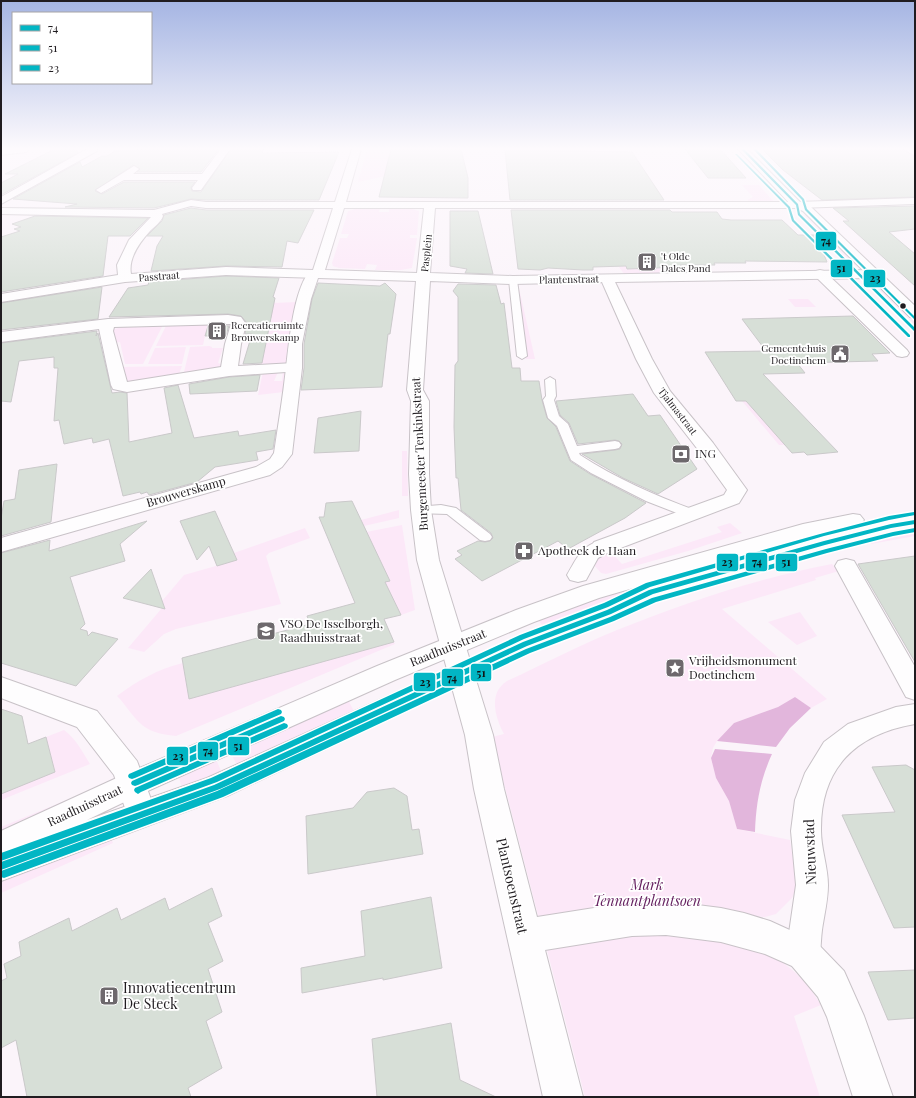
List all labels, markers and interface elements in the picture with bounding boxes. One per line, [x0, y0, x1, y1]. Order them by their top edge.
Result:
legend [12, 12, 152, 84]
text: 74 [48, 19, 58, 35]
text: 51 [48, 39, 58, 55]
text: 23 [48, 59, 59, 75]
line badge: 74 [815, 231, 837, 251]
street label: Pasplein [417, 233, 435, 273]
text: 74 [821, 233, 831, 248]
place label: 't Olde Dales Pand [661, 249, 711, 275]
building icon: 't Olde Dales Pand [636, 251, 658, 273]
line badge: 51 [830, 259, 853, 278]
text: 51 [836, 260, 846, 275]
street label: Passtraat [138, 268, 180, 284]
line badge: 23 [863, 269, 886, 288]
text: 23 [869, 270, 881, 285]
street label: Plantenstraat [539, 271, 600, 287]
unlabelled marker [898, 301, 908, 311]
place label: Recreatieruimte Brouwerskamp [231, 318, 304, 344]
building icon: Recreatieruimte Brouwerskamp [206, 320, 228, 342]
place label: Gemeentehuis Doetinchem [761, 341, 826, 367]
public building icon: Gemeentehuis Doetinchem [829, 343, 851, 365]
street label: Burgemeester Tenkinkstraat [407, 376, 431, 531]
street label: Tjalmastraat [655, 384, 701, 438]
bank icon: ING [670, 443, 692, 465]
place label: ING [695, 445, 716, 461]
street label: Brouwerskamp [144, 472, 227, 510]
pharmacy icon: Apotheek de Haan [513, 540, 535, 562]
place label: Apotheek de Haan [537, 542, 636, 558]
line badge: 74 [745, 552, 768, 572]
line badge: 23 [716, 553, 739, 572]
line badge: 51 [775, 553, 798, 572]
text: 23 [721, 554, 733, 569]
text: 74 [752, 554, 762, 569]
text: 51 [781, 554, 791, 569]
place label: VSO De Isselborgh, Raadhuisstraat [279, 615, 383, 645]
school or university icon: VSO De Isselborgh, Raadhuisstraat [255, 620, 277, 642]
street label: Raadhuisstraat [407, 624, 489, 670]
place label: Vrijheidsmonument Doetinchem [688, 652, 798, 682]
place icon: Vrijheidsmonument Doetinchem [664, 657, 686, 679]
line badge: 51 [470, 663, 492, 682]
text: 51 [476, 665, 486, 680]
line badge: 74 [441, 668, 464, 687]
text: 74 [447, 670, 457, 685]
line badge: 23 [413, 672, 436, 692]
text: 23 [419, 674, 431, 689]
line badge: 51 [227, 736, 250, 756]
text: 51 [233, 738, 243, 753]
line badge: 74 [197, 741, 219, 761]
text: 74 [203, 743, 213, 758]
line badge: 23 [166, 746, 189, 766]
text: 23 [172, 748, 184, 763]
street label: Raadhuisstraat [45, 780, 125, 829]
street label: Nieuwstad [799, 819, 820, 885]
street label: Plantsoenstraat [492, 836, 533, 937]
park label: Mark Tennantplantsoen [593, 875, 701, 910]
place label: Innovatiecentrum De Steck [123, 978, 236, 1013]
building icon: Innovatiecentrum De Steck [98, 985, 120, 1007]

